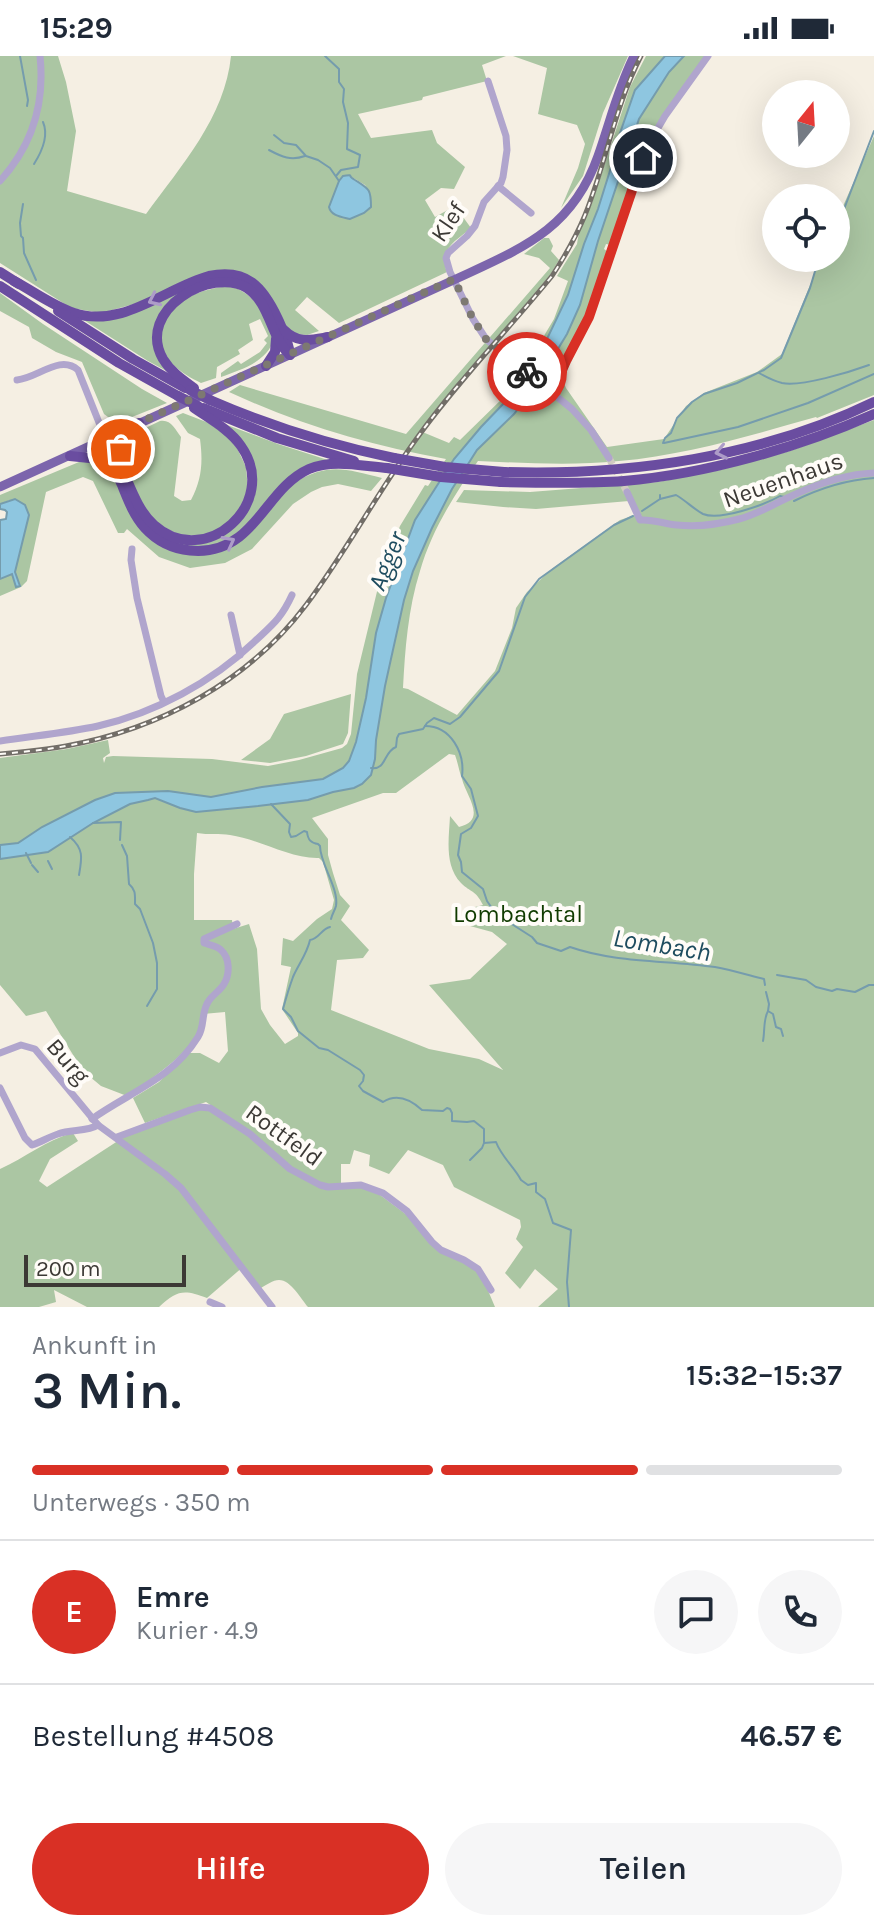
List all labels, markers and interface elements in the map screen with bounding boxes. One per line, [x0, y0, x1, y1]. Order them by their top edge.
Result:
text: 15:29 [40, 10, 113, 46]
north arrow [762, 80, 850, 168]
map controls [762, 80, 850, 272]
pin [609, 124, 677, 192]
icon: home [621, 136, 665, 180]
button: locate [762, 184, 850, 272]
street label: Klef [425, 196, 472, 247]
one-way arrow [148, 290, 162, 306]
courier [487, 332, 567, 412]
icon: bike [505, 350, 549, 394]
pin [87, 415, 155, 483]
icon: bag [99, 427, 143, 471]
one-way arrow [714, 443, 728, 460]
street label: Neuenhaus [719, 446, 847, 514]
water label: Agger [361, 526, 413, 595]
one-way arrow [220, 536, 235, 551]
park label: Lombachtal [453, 900, 583, 928]
water label: Lombach [611, 922, 713, 968]
street label: Burg [41, 1032, 96, 1090]
street label: Rottfeld [240, 1098, 328, 1172]
scale bar [24, 1251, 186, 1287]
text: 200 m [36, 1256, 101, 1282]
text: Ankunft in [32, 1330, 157, 1361]
text: 15:32–15:37 [686, 1357, 842, 1393]
text: 3 Min. [32, 1360, 181, 1421]
text: Unterwegs · 350 m [32, 1487, 251, 1518]
button: chat [654, 1570, 738, 1654]
button: phone [758, 1570, 842, 1654]
text: Emre [136, 1579, 210, 1615]
text: E [65, 1594, 83, 1630]
text: Kurier · 4.9 [136, 1615, 259, 1646]
text: Bestellung #4508 [32, 1718, 274, 1754]
text: 46.57 € [741, 1718, 842, 1754]
button: Hilfe [32, 1823, 429, 1915]
button: Teilen [445, 1823, 842, 1915]

